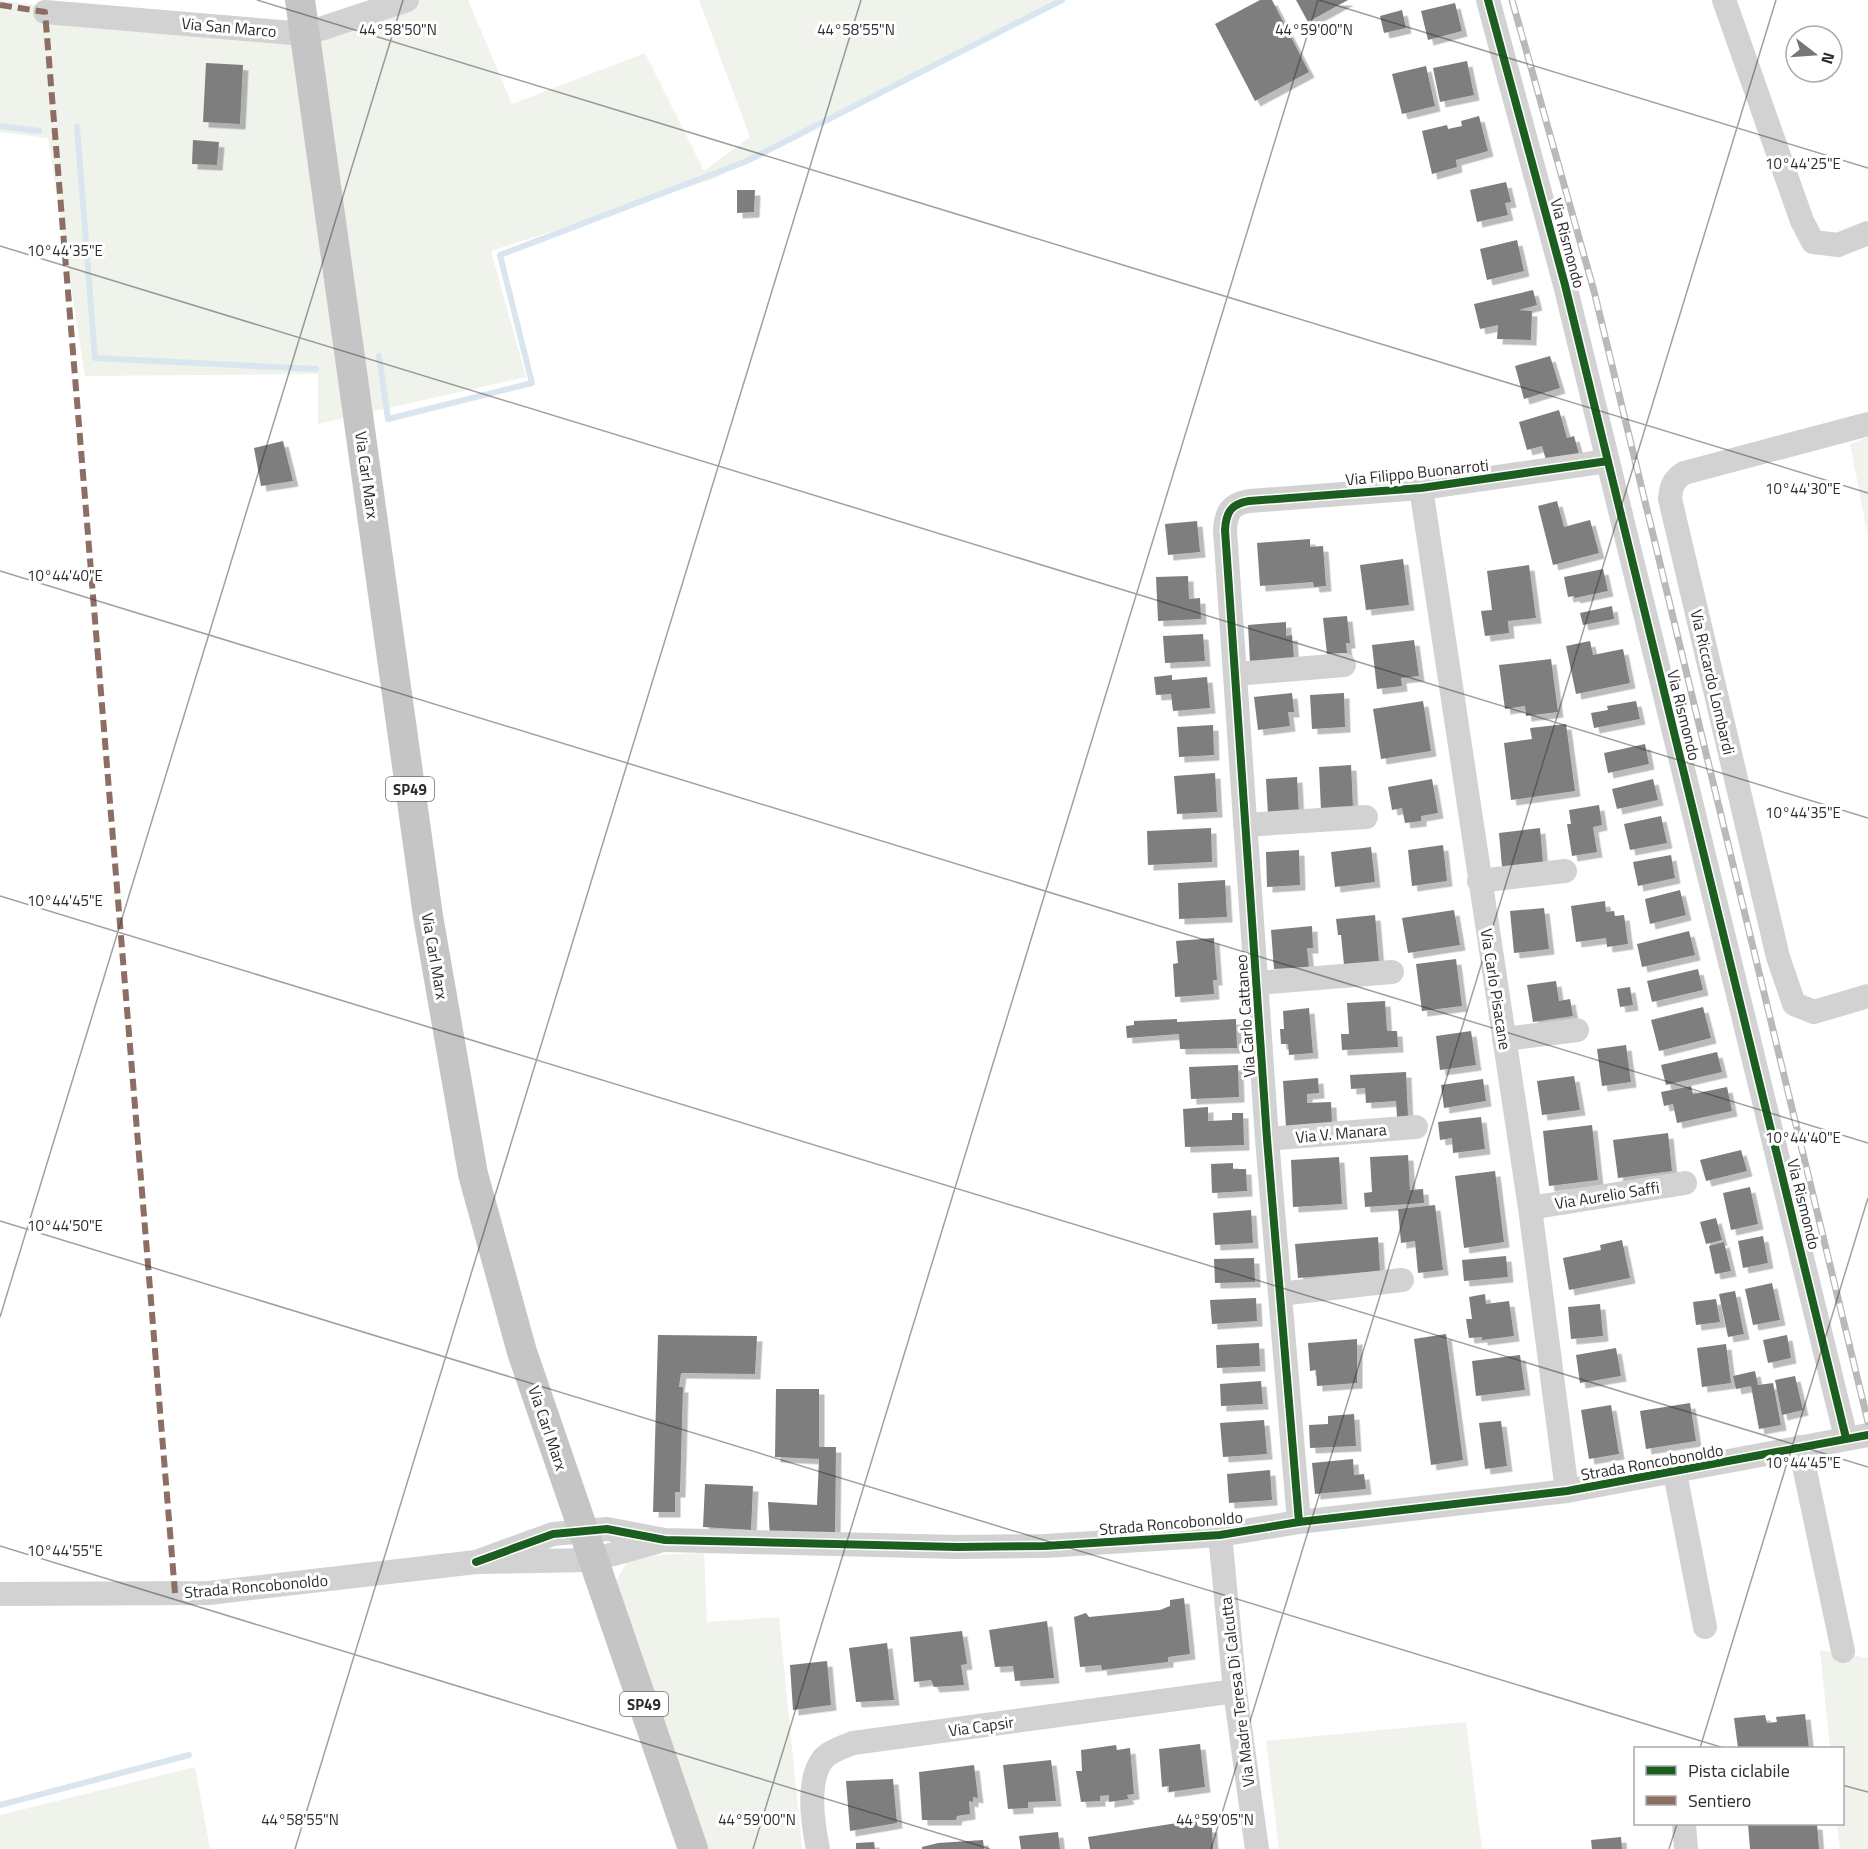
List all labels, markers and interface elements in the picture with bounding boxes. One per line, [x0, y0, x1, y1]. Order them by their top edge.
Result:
street label: Via San Marco [180, 11, 278, 43]
text: 44°58'50"N [359, 18, 437, 41]
text: 44°58'55"N [817, 18, 895, 41]
text: 44°59'00"N [1275, 18, 1353, 41]
north arrow [1784, 24, 1844, 84]
text: N [1815, 50, 1841, 67]
text: 10°44'25"E [1765, 152, 1841, 175]
street label: Via Rismondo [1544, 195, 1592, 291]
text: 10°44'35"E [27, 239, 103, 262]
street label: Via Carl Marx [349, 430, 385, 520]
street label: Via Filippo Buonarroti [1344, 453, 1490, 491]
text: 10°44'30"E [1765, 477, 1841, 500]
text: 10°44'40"E [27, 564, 103, 587]
street label: Via Riccardo Lombardi [1685, 607, 1741, 757]
street label: Via Rismondo [1661, 667, 1707, 763]
road number: SP49 [386, 777, 434, 801]
text: 10°44'35"E [1765, 801, 1841, 824]
text: 10°44'45"E [27, 889, 103, 912]
street label: Via Carl Marx [416, 911, 454, 1001]
street label: Via Carlo Pisacane [1475, 927, 1517, 1051]
street label: Via Carlo Cattaneo [1229, 954, 1261, 1078]
street label: Via V. Manara [1294, 1117, 1388, 1149]
text: 10°44'40"E [1765, 1126, 1841, 1149]
street label: Via Rismondo [1781, 1156, 1827, 1252]
street label: Via Aurelio Saffi [1553, 1175, 1661, 1215]
text: 10°44'50"E [27, 1214, 103, 1237]
street label: Via Carl Marx [522, 1382, 574, 1474]
street label: Strada Roncobonoldo [1579, 1438, 1725, 1486]
text: 10°44'45"E [1765, 1451, 1841, 1474]
street label: Strada Roncobonoldo [1098, 1505, 1244, 1541]
text: 10°44'55"E [27, 1539, 103, 1562]
street label: Strada Roncobonoldo [183, 1568, 329, 1604]
street label: Via Madre Teresa Di Calcutta [1213, 1596, 1261, 1788]
road number: SP49 [620, 1692, 668, 1716]
street label: Via Capsir [947, 1709, 1016, 1742]
legend [1634, 1747, 1844, 1825]
text: Pista ciclabile [1688, 1757, 1790, 1784]
text: Sentiero [1688, 1787, 1751, 1814]
text: 44°58'55"N [261, 1808, 339, 1831]
text: 44°59'00"N [718, 1808, 796, 1831]
text: 44°59'05"N [1176, 1808, 1254, 1831]

